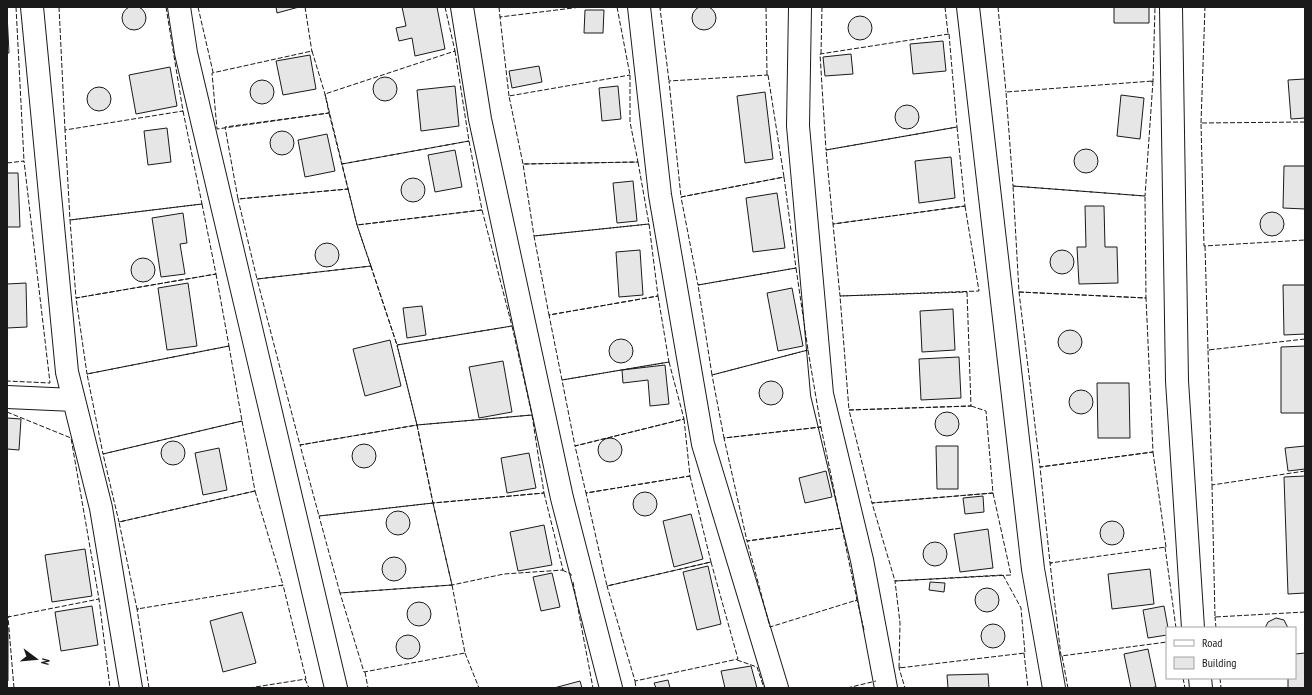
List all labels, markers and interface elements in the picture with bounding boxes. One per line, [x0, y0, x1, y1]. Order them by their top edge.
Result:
legend [1166, 627, 1296, 679]
text: Road [1202, 635, 1222, 650]
north arrow [16, 639, 56, 679]
text: Building [1202, 655, 1237, 670]
text: N [38, 657, 53, 667]

